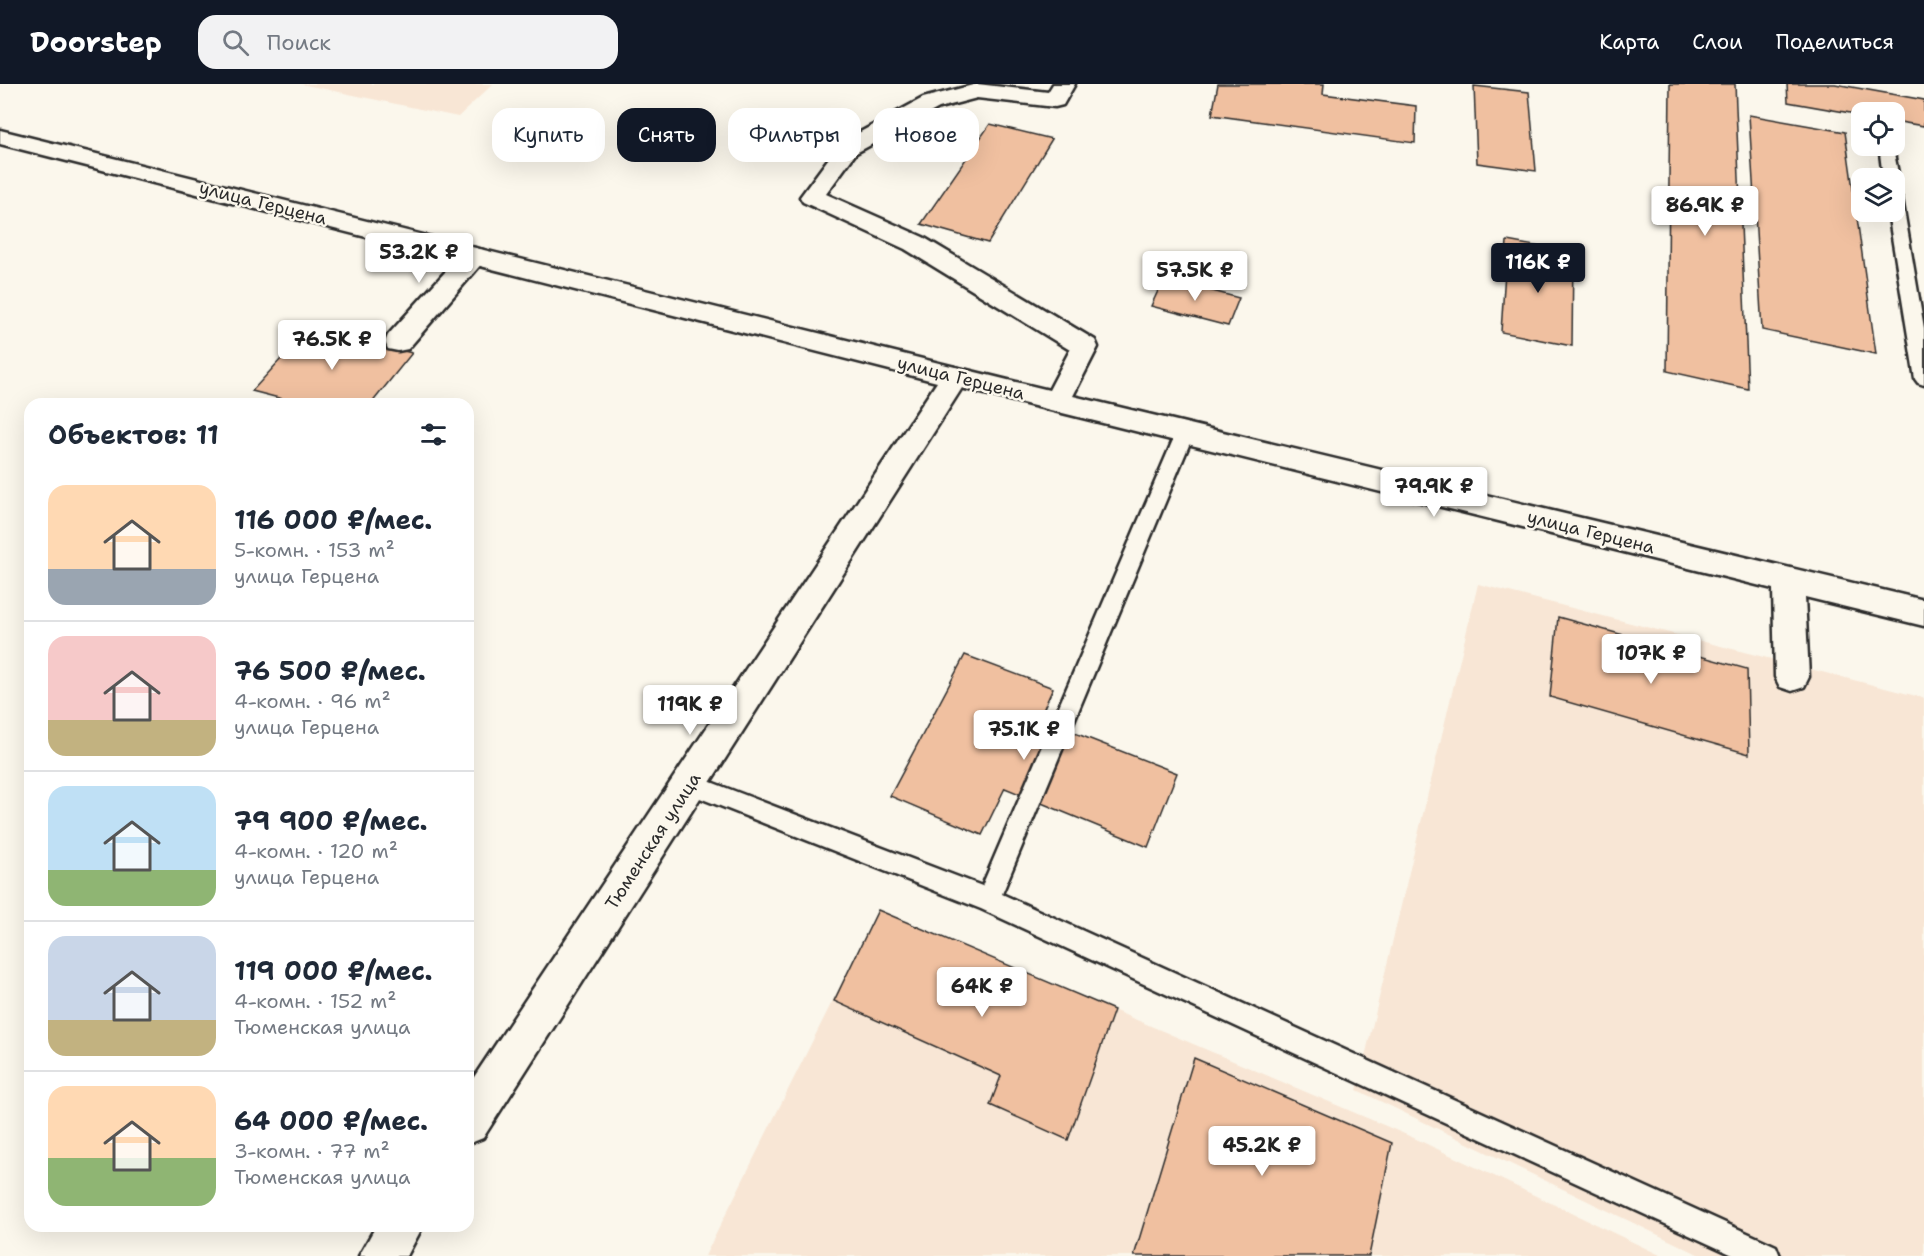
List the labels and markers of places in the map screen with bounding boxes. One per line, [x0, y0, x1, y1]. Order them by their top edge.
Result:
pin: 86.9K ₽ [1650, 186, 1760, 237]
pin: 53.2K ₽ [364, 233, 474, 284]
pin: 116K ₽ [1489, 243, 1587, 294]
pin: 57.5K ₽ [1140, 251, 1250, 302]
pin: 76.5K ₽ [277, 320, 387, 371]
pin: 79.9K ₽ [1379, 467, 1489, 518]
pin: 107K ₽ [1602, 634, 1700, 685]
pin: 119K ₽ [641, 685, 739, 736]
pin: 75.1K ₽ [969, 710, 1079, 761]
pin: 64K ₽ [940, 967, 1024, 1018]
pin: 45.2K ₽ [1207, 1126, 1317, 1177]

